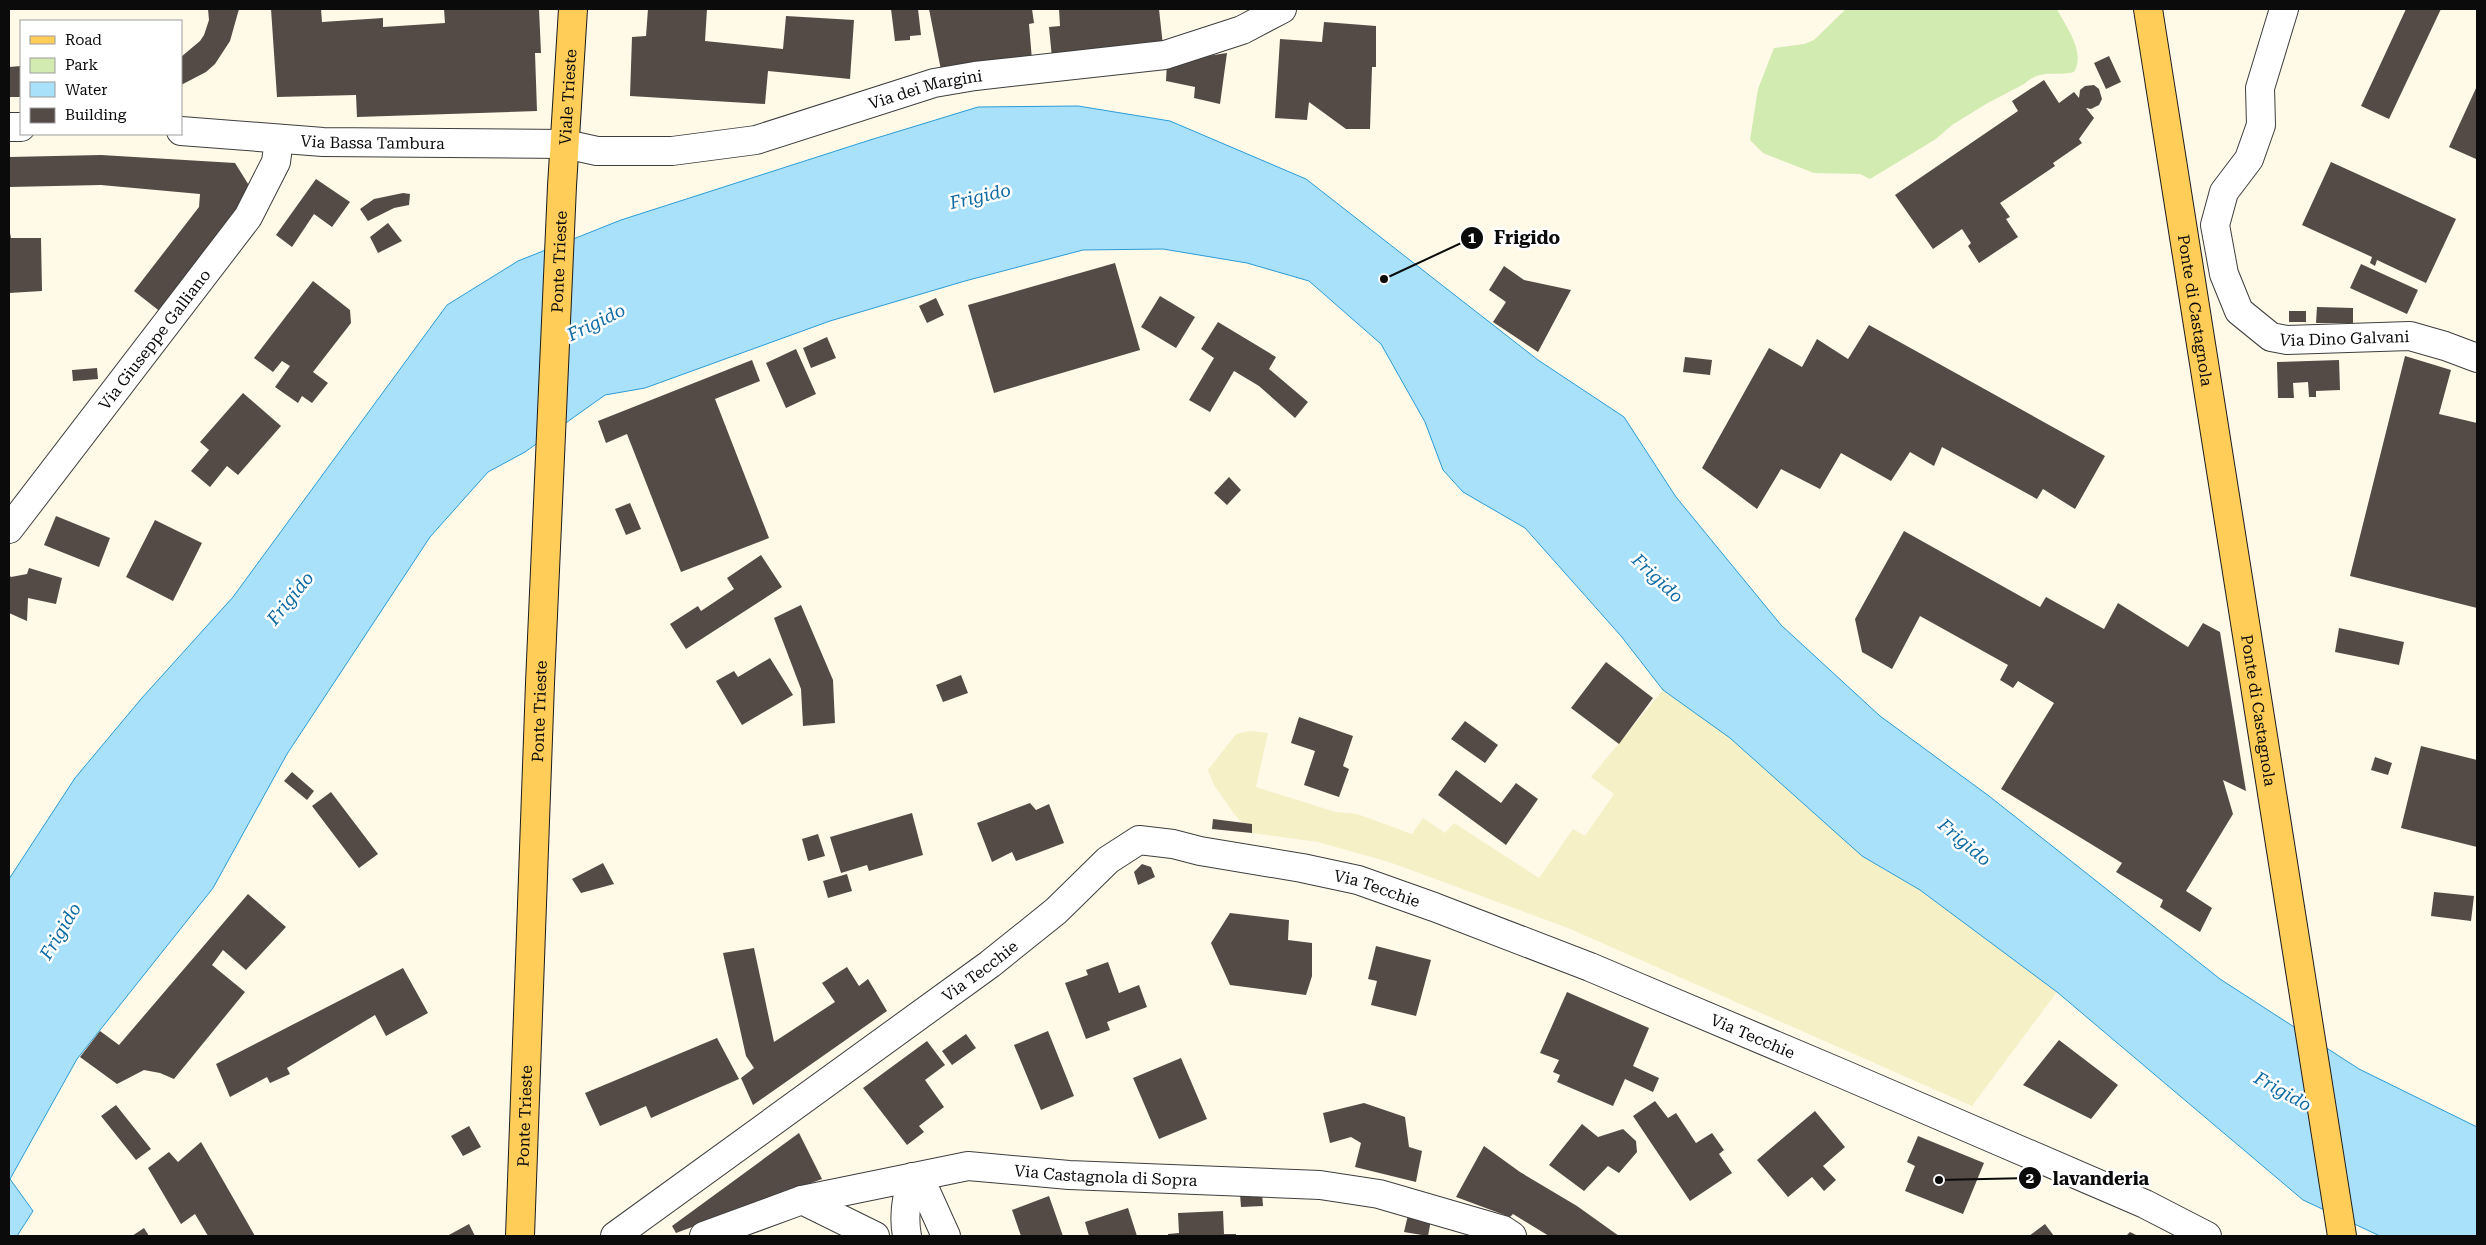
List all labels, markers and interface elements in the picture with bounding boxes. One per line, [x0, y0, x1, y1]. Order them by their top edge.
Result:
legend [20, 20, 182, 135]
text: Road [65, 31, 102, 49]
street label: Viale Trieste [555, 48, 580, 146]
text: Park [65, 56, 99, 74]
street label: Via dei Margini [866, 66, 983, 113]
text: Water [65, 81, 107, 99]
text: Building [65, 106, 127, 124]
street label: Via Bassa Tambura [300, 131, 445, 153]
water label: Frigido [946, 179, 1013, 213]
street label: Ponte Trieste [547, 210, 570, 313]
callout: Frigido [1459, 221, 1570, 254]
text: Frigido [1494, 227, 1560, 248]
text: 1 [1468, 229, 1477, 247]
street label: Ponte di Castagnola [2174, 233, 2217, 388]
street label: Via Giuseppe Galliano [95, 265, 214, 413]
water label: Frigido [563, 299, 629, 345]
street label: Via Dino Galvani [2278, 327, 2410, 350]
water label: Frigido [1627, 548, 1688, 607]
water label: Frigido [262, 567, 318, 630]
street label: Ponte di Castagnola [2238, 633, 2280, 788]
street label: Ponte Trieste [528, 660, 551, 763]
water label: Frigido [1934, 813, 1996, 870]
street label: Via Tecchie [1332, 866, 1423, 911]
water label: Frigido [34, 899, 85, 964]
street label: Via Tecchie [938, 936, 1022, 1005]
street label: Via Tecchie [1708, 1010, 1798, 1062]
street label: Ponte Trieste [513, 1065, 536, 1167]
water label: Frigido [2250, 1066, 2315, 1115]
street label: Via Castagnola di Sopra [1013, 1161, 1198, 1190]
callout: lavanderia [2018, 1162, 2159, 1195]
text: lavanderia [2053, 1168, 2150, 1189]
text: 2 [2026, 1169, 2034, 1187]

